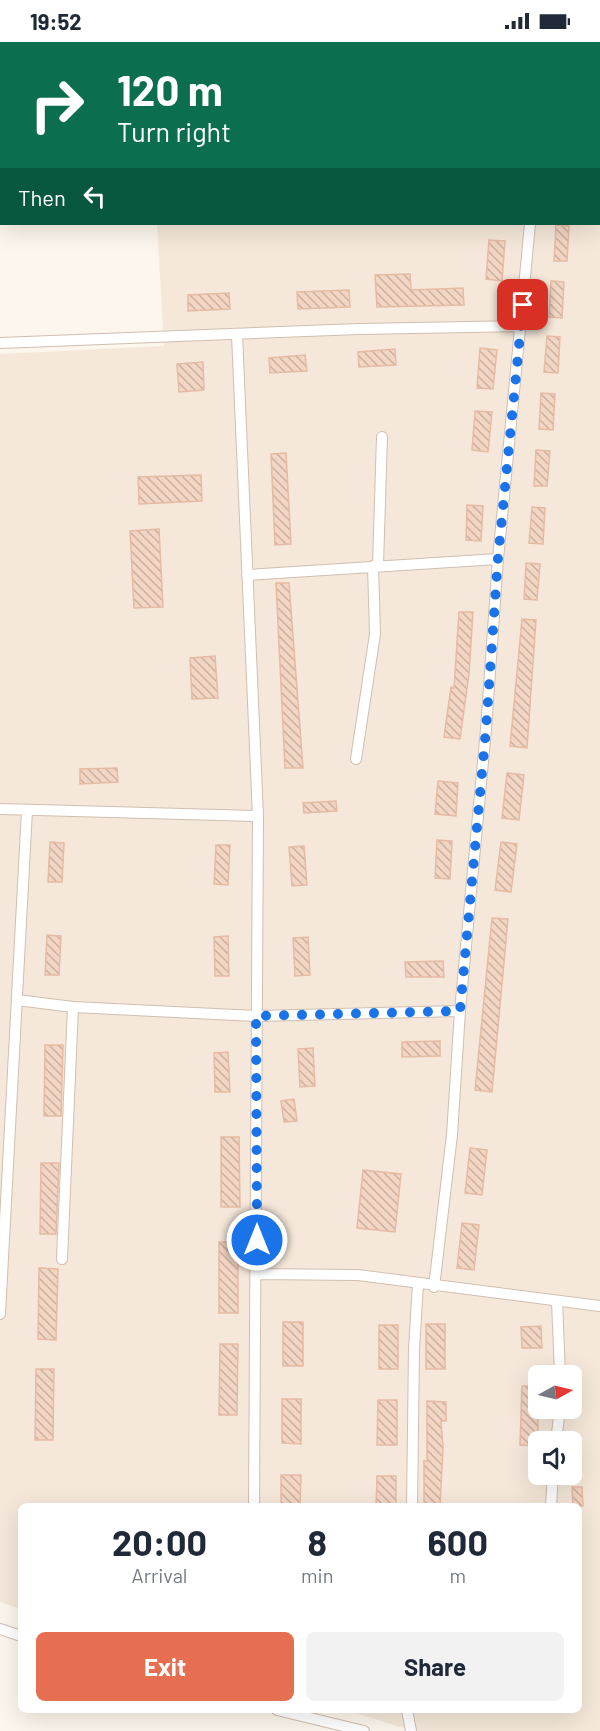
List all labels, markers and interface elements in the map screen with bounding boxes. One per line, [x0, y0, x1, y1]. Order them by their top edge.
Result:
text: 19:52 [30, 8, 82, 34]
text: 120 m [117, 64, 223, 114]
icon: right [18, 66, 96, 144]
text: Turn right [117, 115, 231, 147]
icon: left [78, 180, 111, 213]
text: Then [18, 184, 66, 210]
pin [497, 279, 548, 330]
icon: arrive [506, 288, 539, 321]
position arrow [225, 1208, 289, 1272]
north arrow [528, 1365, 582, 1419]
map controls [528, 1365, 582, 1485]
button: sound [528, 1431, 582, 1485]
text: 20:00 [112, 1520, 207, 1563]
text: 8 [307, 1520, 327, 1563]
text: 600 [428, 1520, 488, 1563]
text: Arrival [132, 1563, 187, 1587]
text: min [301, 1563, 333, 1587]
text: m [449, 1563, 466, 1587]
button: Exit [36, 1632, 294, 1701]
button: Share [306, 1632, 564, 1701]

